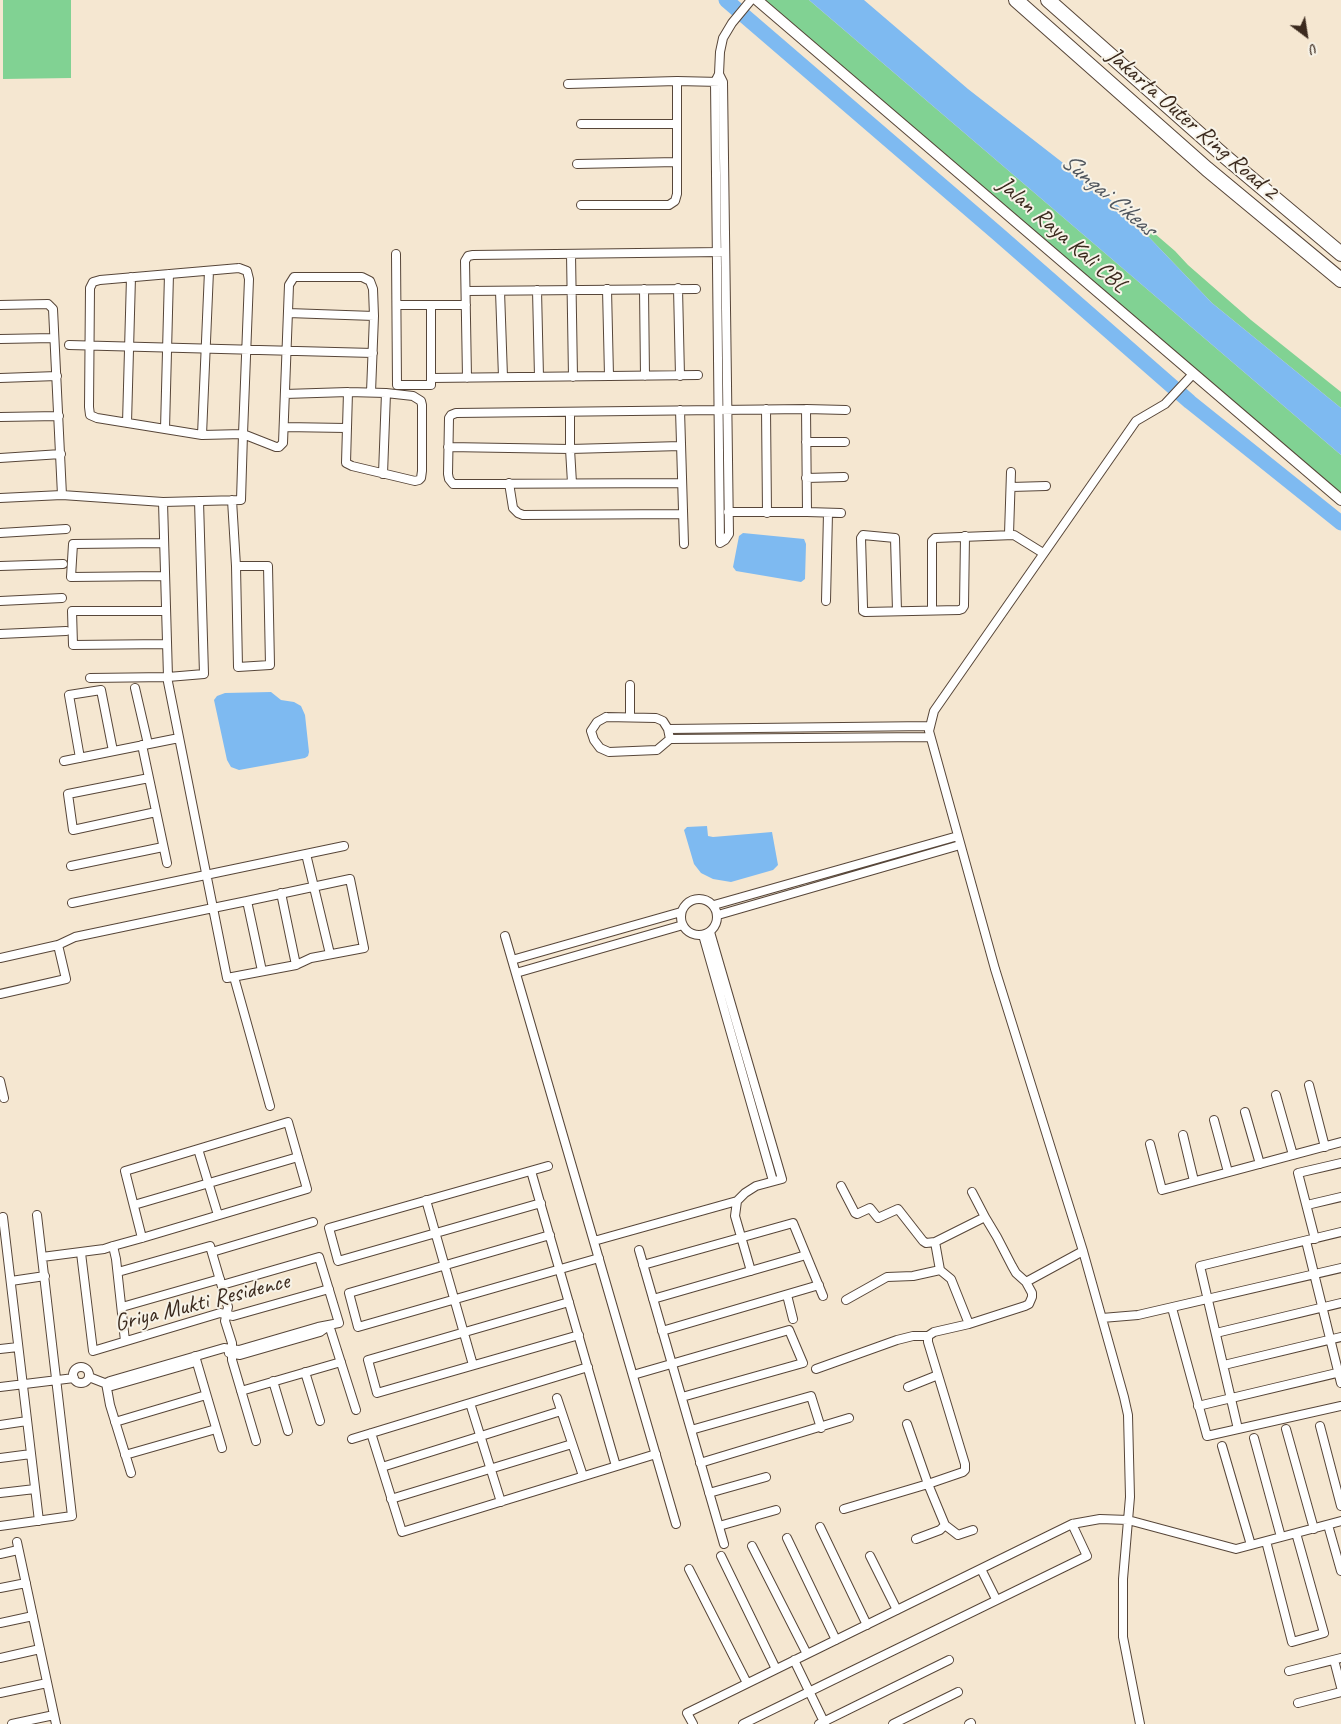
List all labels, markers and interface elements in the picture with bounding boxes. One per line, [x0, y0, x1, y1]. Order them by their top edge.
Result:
north arrow [1281, 10, 1331, 60]
text: U [1307, 39, 1321, 57]
street label: Jakarta Outer Ring Road 2 [1100, 41, 1284, 207]
water label: Sungai Cikeas [1055, 147, 1161, 243]
street label: Jalan Raya Kali CBL [991, 170, 1133, 300]
street label: Griya Mukti Residence [112, 1267, 292, 1339]

